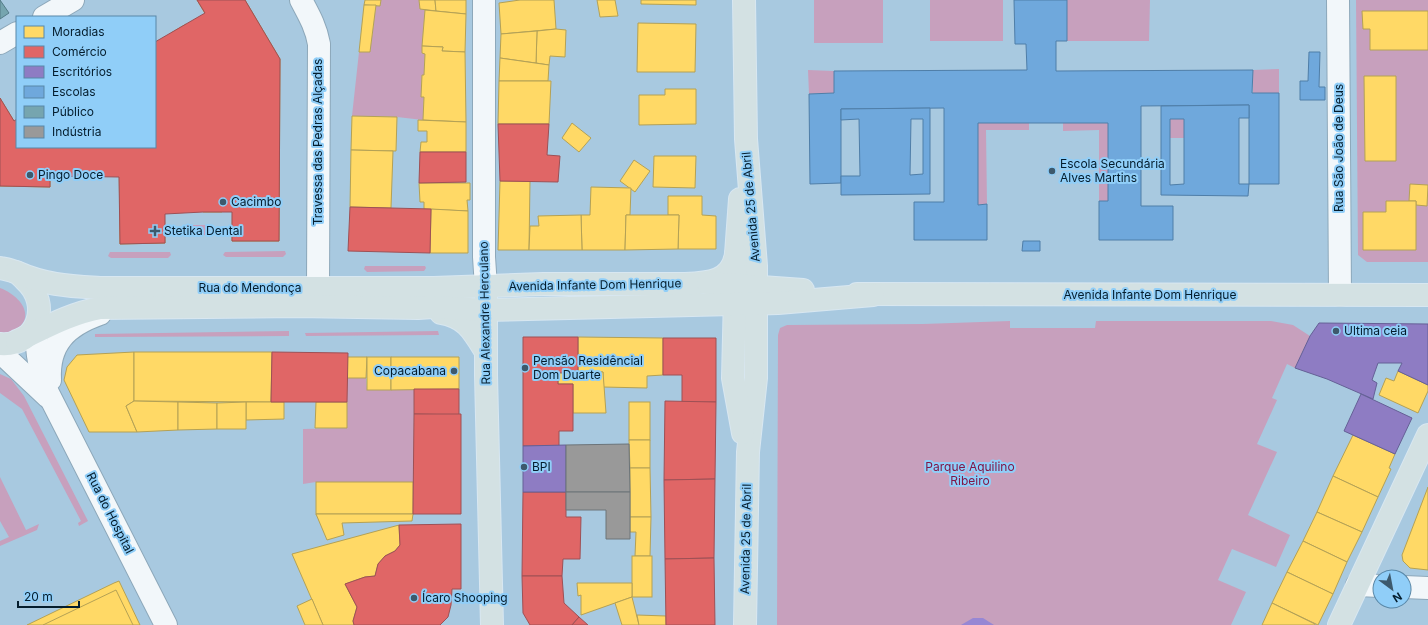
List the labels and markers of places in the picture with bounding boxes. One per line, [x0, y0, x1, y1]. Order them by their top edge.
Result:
place label: Escola Secundária Alves Martins [1060, 156, 1165, 185]
marker: Escola Secundária Alves Martins [1047, 166, 1057, 176]
place label: Pingo Doce [38, 167, 103, 182]
marker: Pingo Doce [25, 170, 35, 180]
place label: Cacimbo [231, 194, 281, 209]
marker: Cacimbo [218, 197, 228, 207]
place label: Stetika Dental [164, 223, 242, 238]
marker: Stetika Dental [149, 225, 161, 237]
place label: Ultima ceia [1344, 323, 1407, 338]
marker: Ultima ceia [1331, 326, 1341, 336]
place label: Pensão Residêncial Dom Duarte [533, 353, 643, 382]
place label: Copacabana [374, 363, 446, 378]
marker: Pensão Residêncial Dom Duarte [520, 363, 530, 373]
marker: Copacabana [449, 366, 459, 376]
place label: BPI [532, 459, 551, 474]
marker: BPI [519, 462, 529, 472]
place label: Ícaro Shooping [422, 590, 508, 605]
marker: Ícaro Shooping [409, 593, 419, 603]

